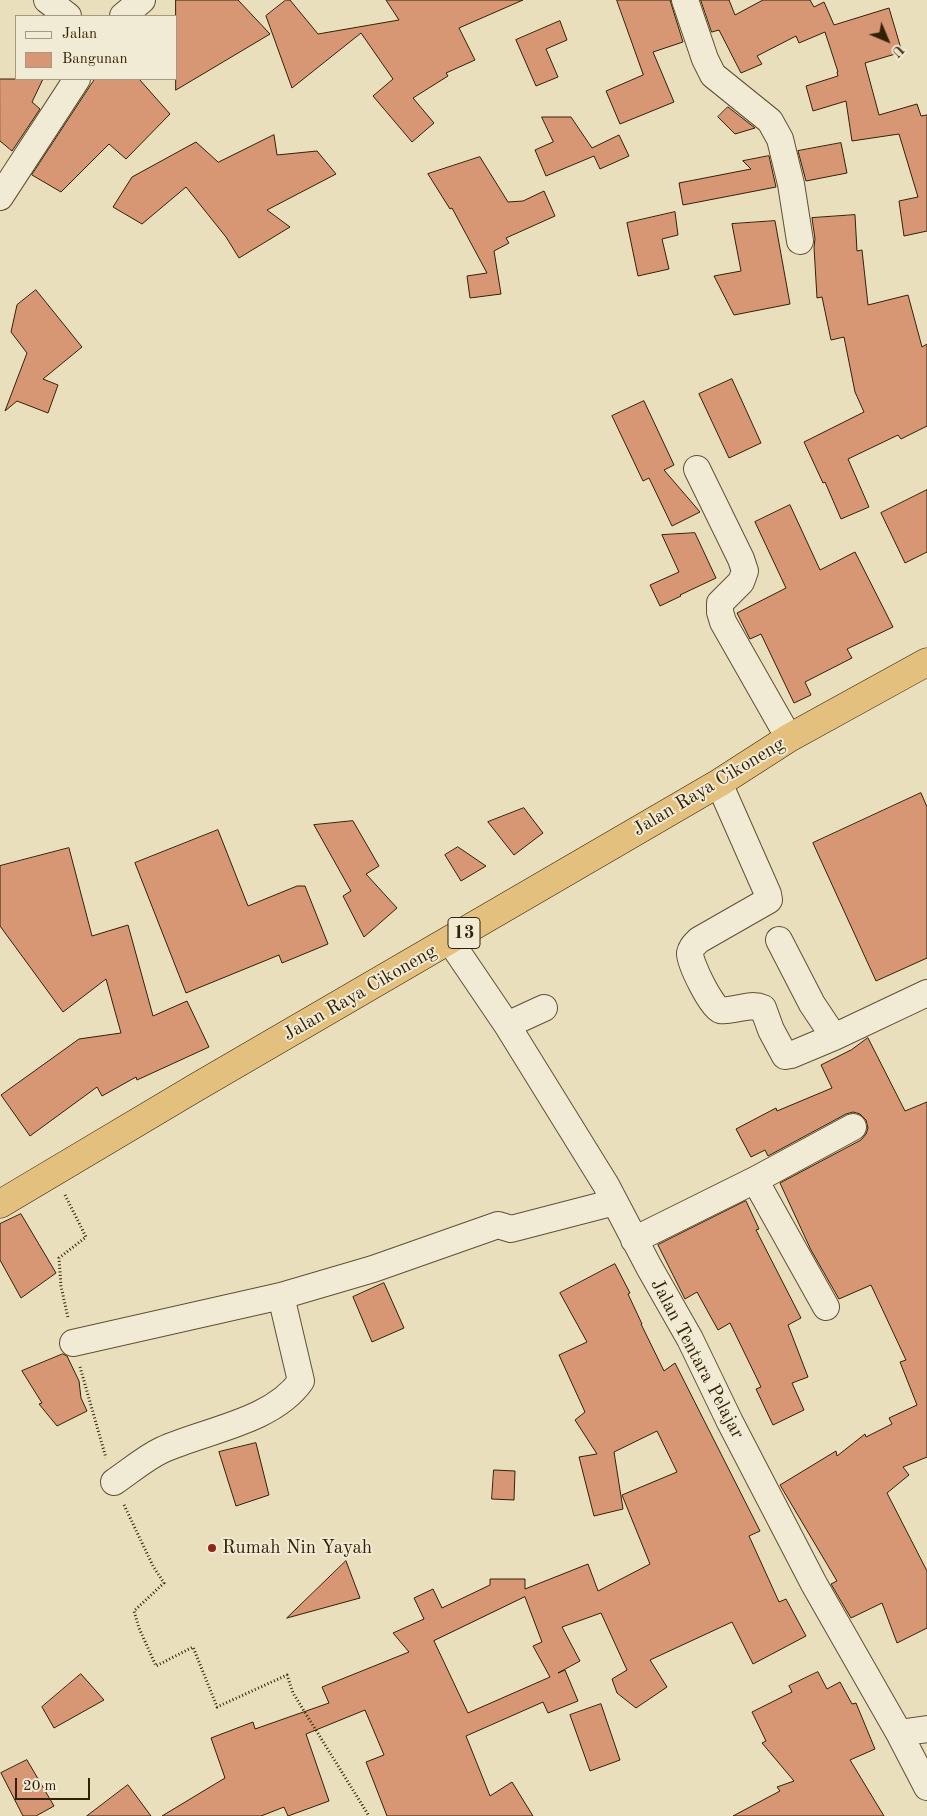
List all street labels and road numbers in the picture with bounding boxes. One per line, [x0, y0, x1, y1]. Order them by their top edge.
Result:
street label: Jalan Raya Cikoneng [629, 733, 789, 841]
road number: 13 [448, 918, 480, 948]
street label: Jalan Raya Cikoneng [279, 940, 441, 1046]
street label: Jalan Tentara Pelajar [645, 1275, 749, 1443]

